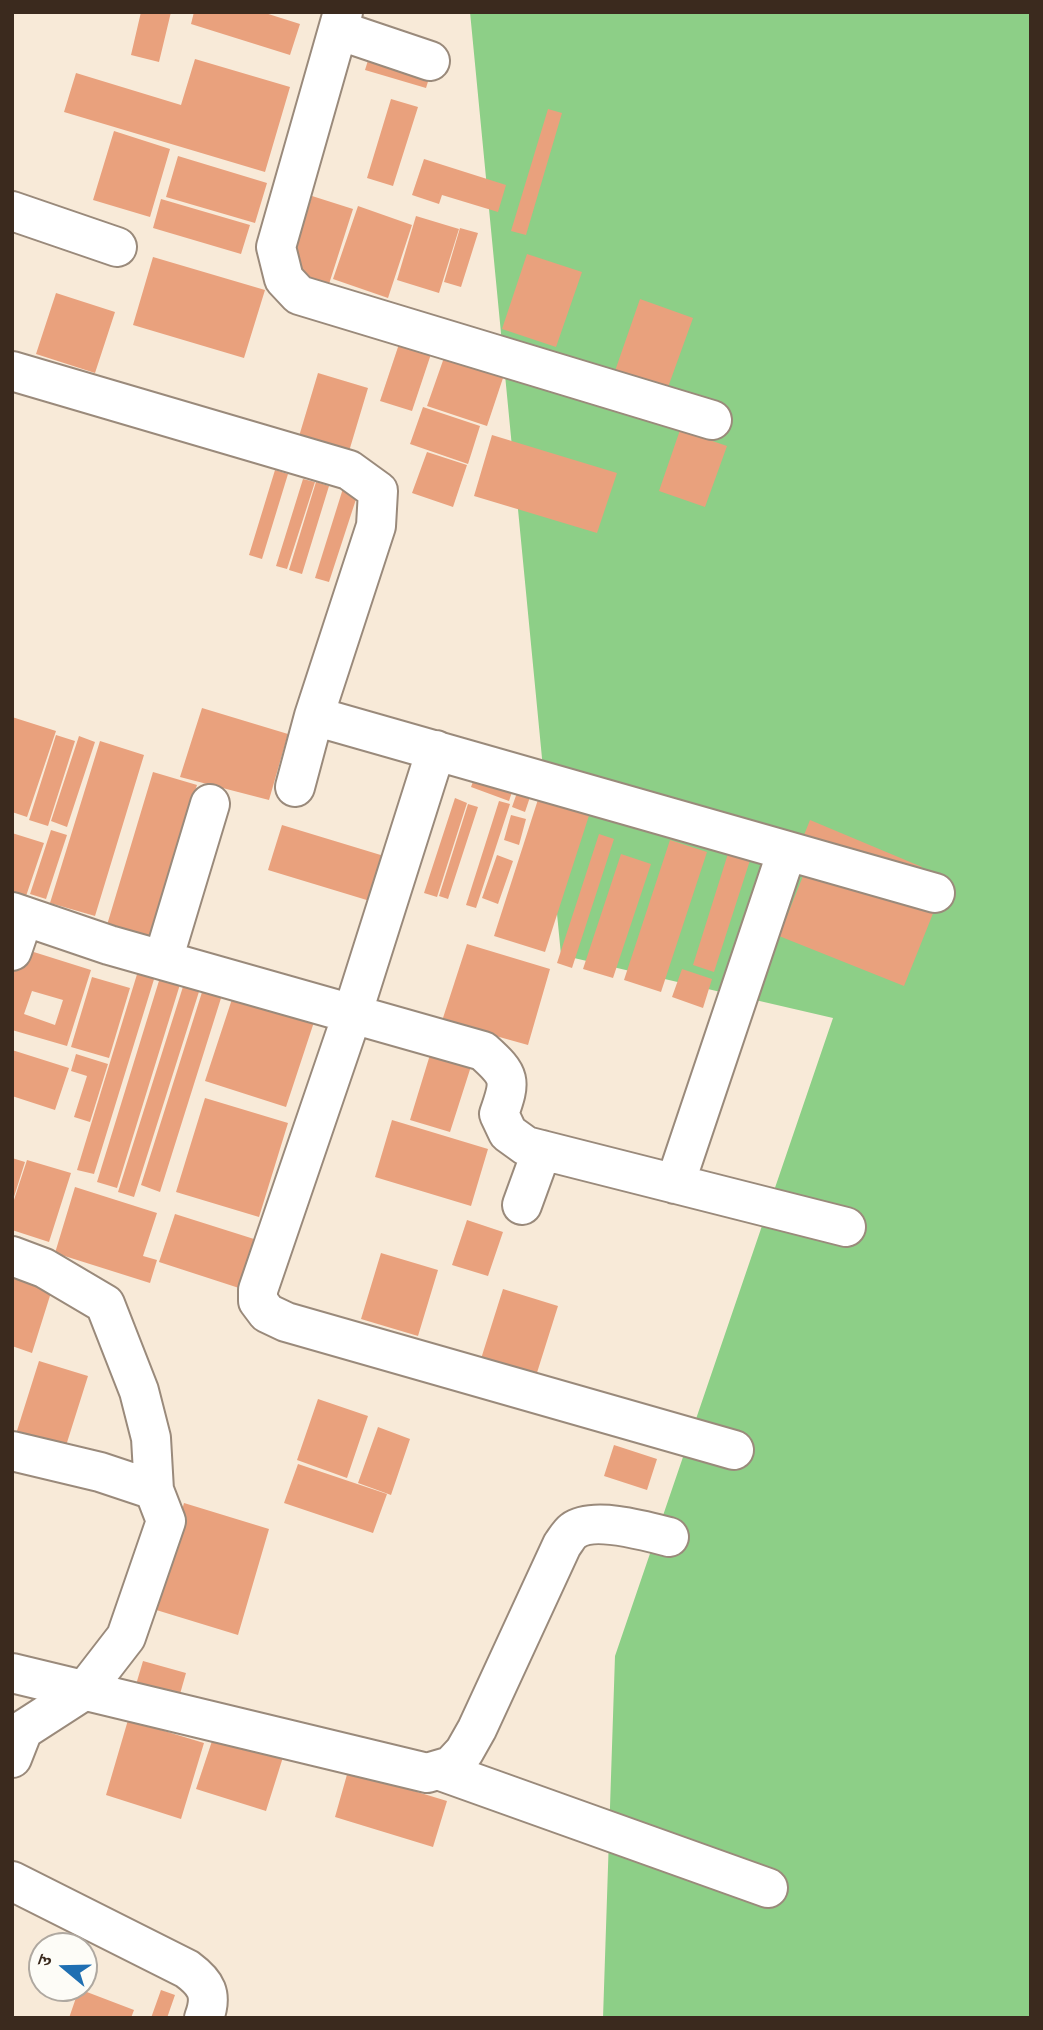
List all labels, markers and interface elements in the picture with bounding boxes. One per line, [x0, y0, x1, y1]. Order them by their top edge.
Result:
north arrow [28, 1932, 98, 2002]
text: उ [32, 1952, 57, 1969]

